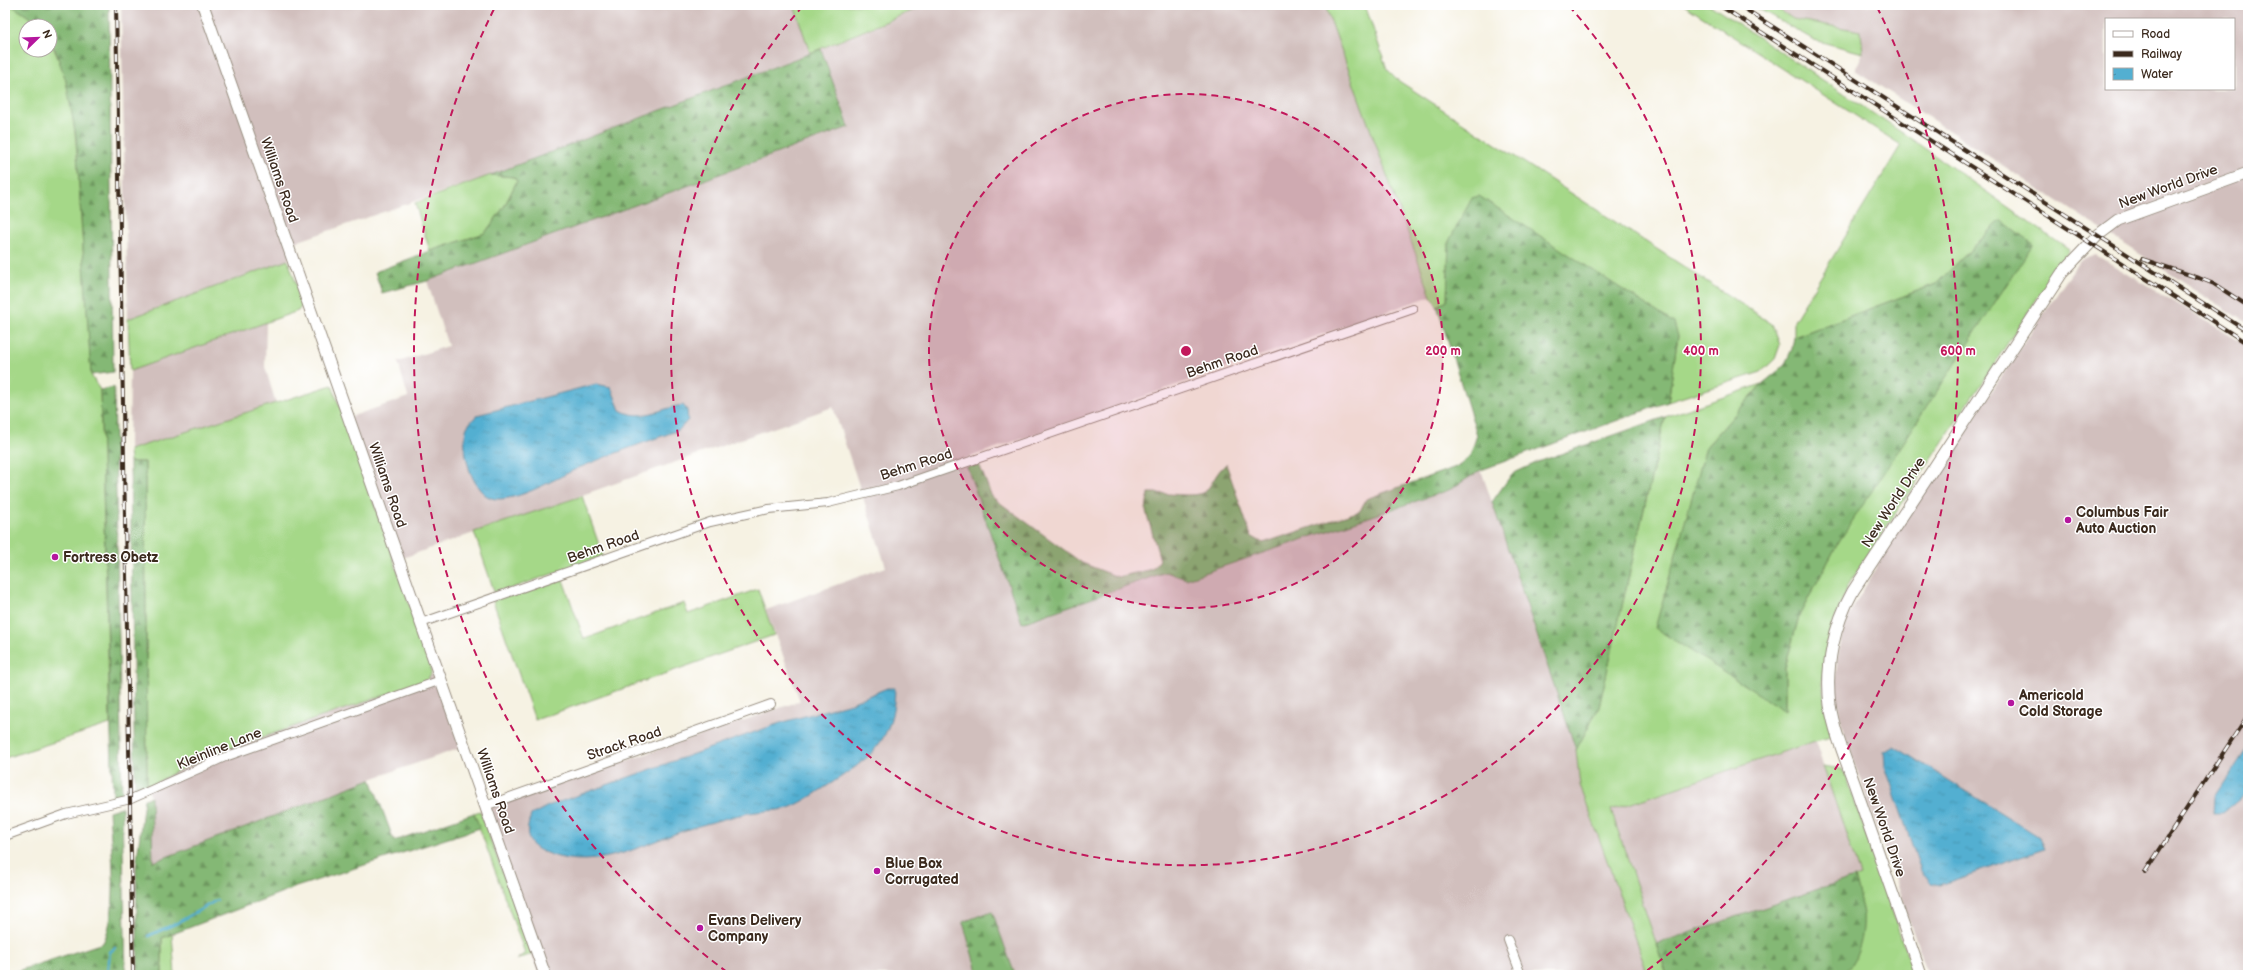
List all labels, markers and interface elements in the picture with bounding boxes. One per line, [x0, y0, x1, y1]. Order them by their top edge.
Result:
north arrow [18, 18, 58, 58]
legend [2105, 18, 2235, 90]
text: Road [2141, 27, 2170, 42]
text: N [39, 28, 54, 41]
text: Railway [2141, 47, 2183, 62]
text: Water [2141, 67, 2173, 82]
street label: Williams Road [257, 135, 302, 225]
street label: New World Drive [2116, 161, 2220, 212]
street label: Behm Road [1184, 341, 1260, 382]
centre of rings [1179, 344, 1193, 358]
text: 200 m [1425, 344, 1461, 359]
text: 400 m [1683, 344, 1719, 359]
text: 600 m [1940, 344, 1976, 359]
street label: Williams Road [365, 440, 410, 530]
street label: Behm Road [878, 445, 954, 484]
street label: New World Drive [1858, 454, 1929, 551]
place label: Columbus Fair Auto Auction [2075, 504, 2169, 537]
marker: Columbus Fair Auto Auction [2063, 515, 2073, 525]
street label: Behm Road [565, 526, 641, 567]
place label: Fortress Obetz [63, 549, 159, 566]
marker: Fortress Obetz [50, 552, 60, 562]
place label: Americold Cold Storage [2018, 687, 2103, 720]
marker: Americold Cold Storage [2006, 698, 2016, 708]
street label: Strack Road [585, 723, 664, 764]
street label: Kleinline Lane [174, 724, 264, 773]
street label: Williams Road [473, 746, 518, 836]
street label: New World Drive [1860, 775, 1910, 879]
place label: Blue Box Corrugated [885, 855, 959, 888]
marker: Blue Box Corrugated [872, 866, 882, 876]
place label: Evans Delivery Company [708, 912, 802, 945]
marker: Evans Delivery Company [695, 923, 705, 933]

